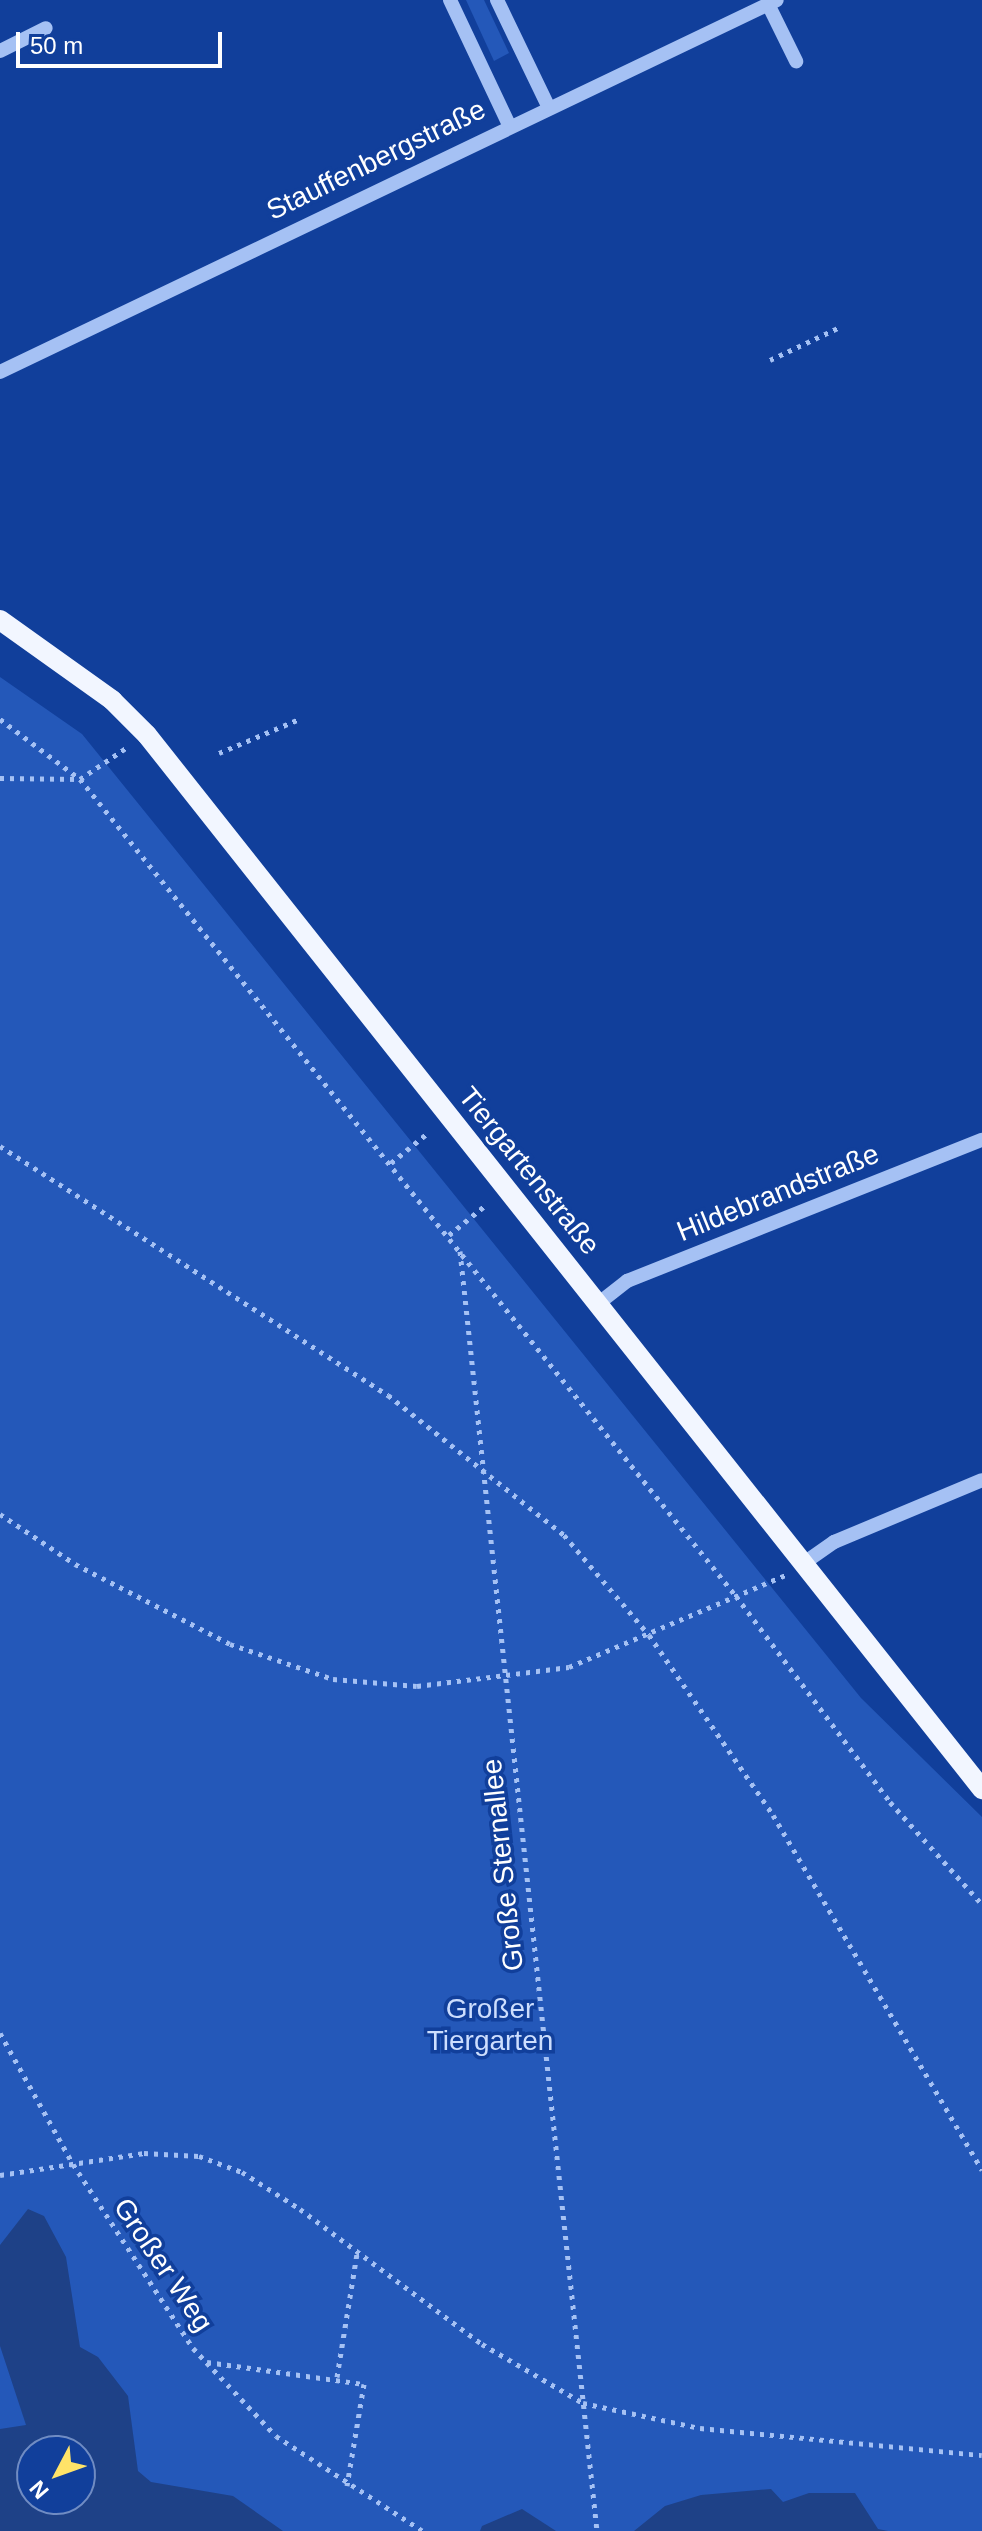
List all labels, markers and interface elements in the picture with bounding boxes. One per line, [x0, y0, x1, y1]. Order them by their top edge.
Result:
scale bar [20, 16, 226, 66]
text: 50 m [30, 32, 83, 59]
street label: Stauffenbergstraße [261, 92, 491, 228]
street label: Tiergartenstraße [451, 1080, 607, 1262]
street label: Hildebrandstraße [672, 1137, 884, 1249]
street label: Große Sternallee [475, 1757, 531, 1973]
park label: Großer Tiergarten [427, 1992, 553, 2058]
street label: Großer Weg [106, 2192, 220, 2338]
north arrow [16, 2435, 96, 2515]
text: N [24, 2476, 54, 2504]

